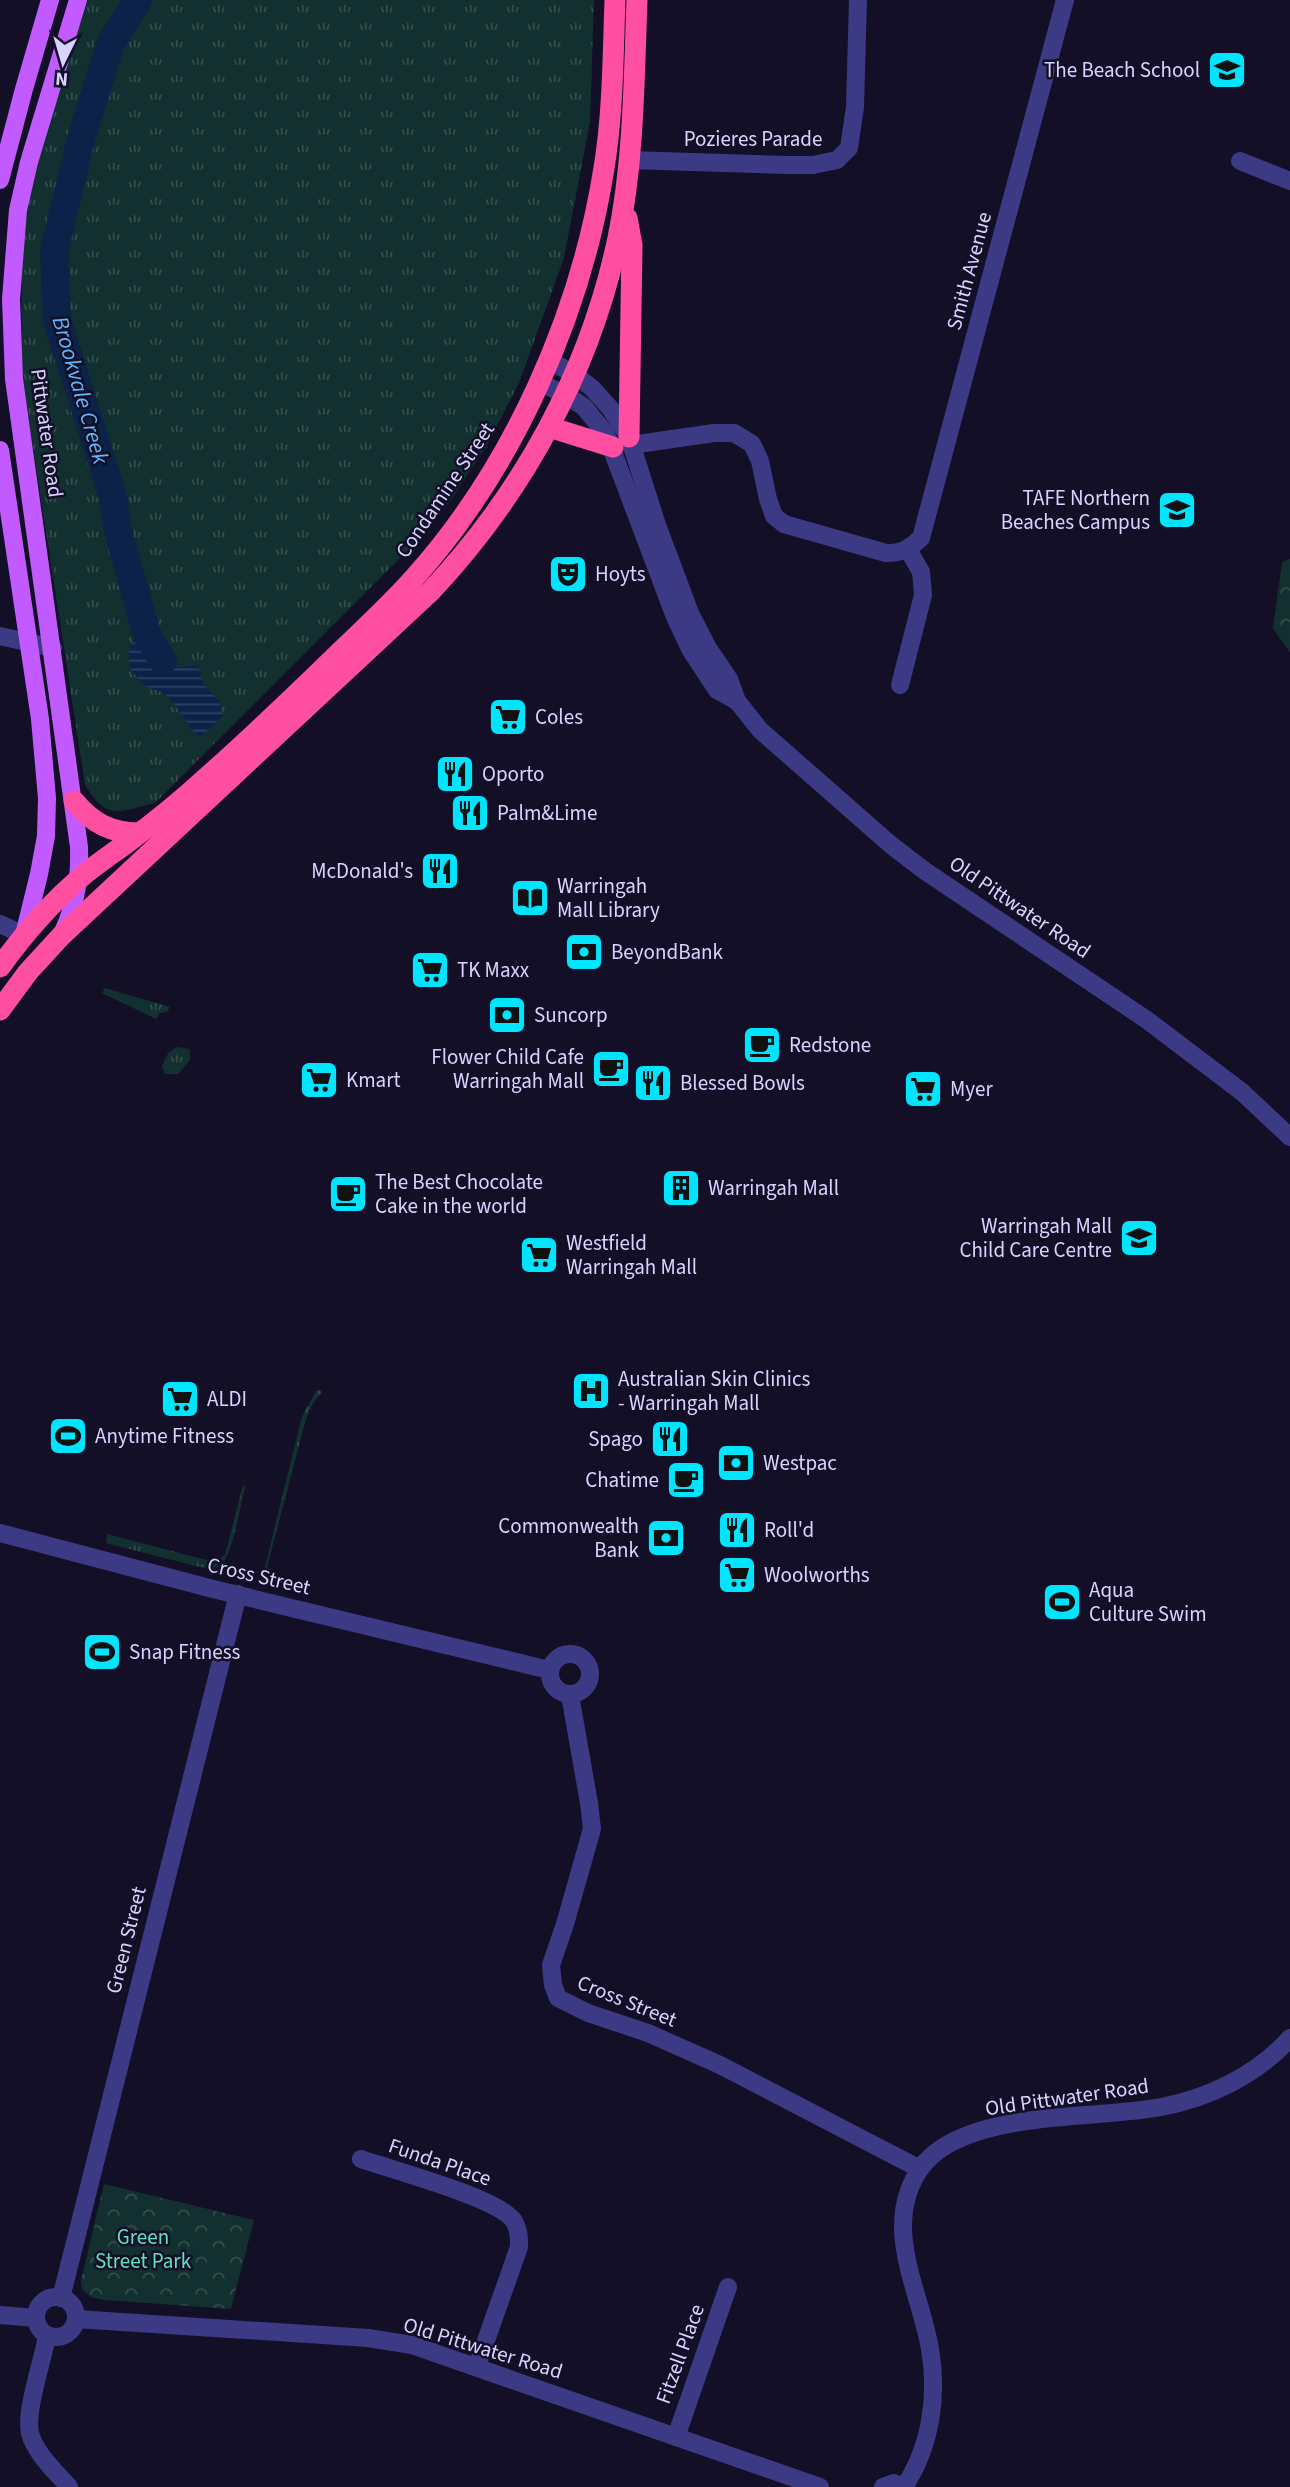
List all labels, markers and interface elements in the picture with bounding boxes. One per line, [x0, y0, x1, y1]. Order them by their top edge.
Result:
north arrow [28, 28, 98, 98]
school or university icon: The Beach School [1206, 49, 1248, 91]
place label: The Beach School [1044, 55, 1200, 85]
text: N [54, 64, 69, 92]
street label: Pozieres Parade [684, 124, 822, 154]
street label: Smith Avenue [939, 209, 999, 333]
water label: Brookvale Creek [44, 312, 118, 469]
street label: Pittwater Road [23, 367, 71, 499]
street label: Condamine Street [388, 416, 502, 564]
place label: TAFE Northern Beaches Campus [1001, 483, 1150, 537]
school or university icon: TAFE Northern Beaches Campus [1156, 489, 1198, 531]
theatre icon: Hoyts [547, 553, 589, 595]
place label: Hoyts [595, 559, 646, 589]
supermarket icon: Coles [487, 696, 529, 738]
place label: Coles [535, 702, 583, 732]
restaurant icon: Oporto [434, 753, 476, 795]
place label: Oporto [482, 759, 544, 789]
restaurant icon: Palm&Lime [449, 792, 491, 834]
place label: Palm&Lime [497, 798, 597, 828]
street label: Old Pittwater Road [943, 848, 1097, 966]
restaurant icon: McDonald's [419, 850, 461, 892]
place label: McDonald's [311, 856, 413, 886]
place label: Warringah Mall Library [557, 871, 660, 925]
library icon: Warringah Mall Library [509, 877, 551, 919]
bank icon: BeyondBank [563, 931, 605, 973]
place label: BeyondBank [611, 937, 724, 967]
supermarket icon: TK Maxx [409, 949, 451, 991]
place label: TK Maxx [457, 955, 530, 985]
bank icon: Suncorp [486, 994, 528, 1036]
place label: Suncorp [534, 1000, 608, 1030]
cafe icon: Redstone [741, 1024, 783, 1066]
place label: Redstone [789, 1030, 871, 1060]
place label: Flower Child Cafe Warringah Mall [431, 1042, 584, 1096]
cafe icon: Flower Child Cafe Warringah Mall [590, 1048, 632, 1090]
supermarket icon: Kmart [298, 1059, 340, 1101]
restaurant icon: Blessed Bowls [632, 1062, 674, 1104]
place label: Kmart [346, 1065, 401, 1095]
place label: Blessed Bowls [680, 1068, 805, 1098]
supermarket icon: Myer [902, 1068, 944, 1110]
place label: Myer [950, 1074, 993, 1104]
place label: The Best Chocolate Cake in the world [375, 1167, 543, 1221]
building icon: Warringah Mall [660, 1167, 702, 1209]
cafe icon: The Best Chocolate Cake in the world [327, 1173, 369, 1215]
place label: Warringah Mall [708, 1173, 839, 1203]
place label: Warringah Mall Child Care Centre [959, 1211, 1112, 1265]
school or university icon: Warringah Mall Child Care Centre [1118, 1217, 1160, 1259]
place label: Westfield Warringah Mall [566, 1228, 697, 1282]
supermarket icon: Westfield Warringah Mall [518, 1234, 560, 1276]
place label: Australian Skin Clinics - Warringah Mall [618, 1364, 811, 1418]
hospital icon: Australian Skin Clinics - Warringah Mall [570, 1370, 612, 1412]
supermarket icon: ALDI [159, 1378, 201, 1420]
place label: ALDI [207, 1384, 247, 1414]
sports icon: Anytime Fitness [47, 1415, 89, 1457]
restaurant icon: Spago [649, 1418, 691, 1460]
place label: Anytime Fitness [95, 1421, 234, 1451]
place label: Spago [588, 1424, 643, 1454]
bank icon: Westpac [715, 1442, 757, 1484]
place label: Westpac [763, 1448, 837, 1478]
cafe icon: Chatime [665, 1459, 707, 1501]
place label: Chatime [585, 1465, 659, 1495]
restaurant icon: Roll'd [716, 1509, 758, 1551]
place label: Commonwealth Bank [498, 1511, 640, 1565]
place label: Roll'd [764, 1515, 814, 1545]
bank icon: Commonwealth Bank [645, 1517, 687, 1559]
street label: Cross Street [205, 1550, 313, 1602]
supermarket icon: Woolworths [716, 1554, 758, 1596]
place label: Woolworths [764, 1560, 870, 1590]
place label: Aqua Culture Swim [1089, 1575, 1207, 1629]
sports icon: Aqua Culture Swim [1041, 1581, 1083, 1623]
sports icon: Snap Fitness [81, 1631, 123, 1673]
place label: Snap Fitness [129, 1637, 240, 1667]
street label: Green Street [98, 1883, 154, 1997]
street label: Cross Street [573, 1967, 681, 2035]
street label: Old Pittwater Road [983, 2071, 1151, 2123]
street label: Funda Place [385, 2130, 495, 2194]
park label: Green Street Park [95, 2222, 192, 2276]
street label: Fitzell Place [648, 2300, 712, 2408]
street label: Old Pittwater Road [400, 2310, 566, 2386]

